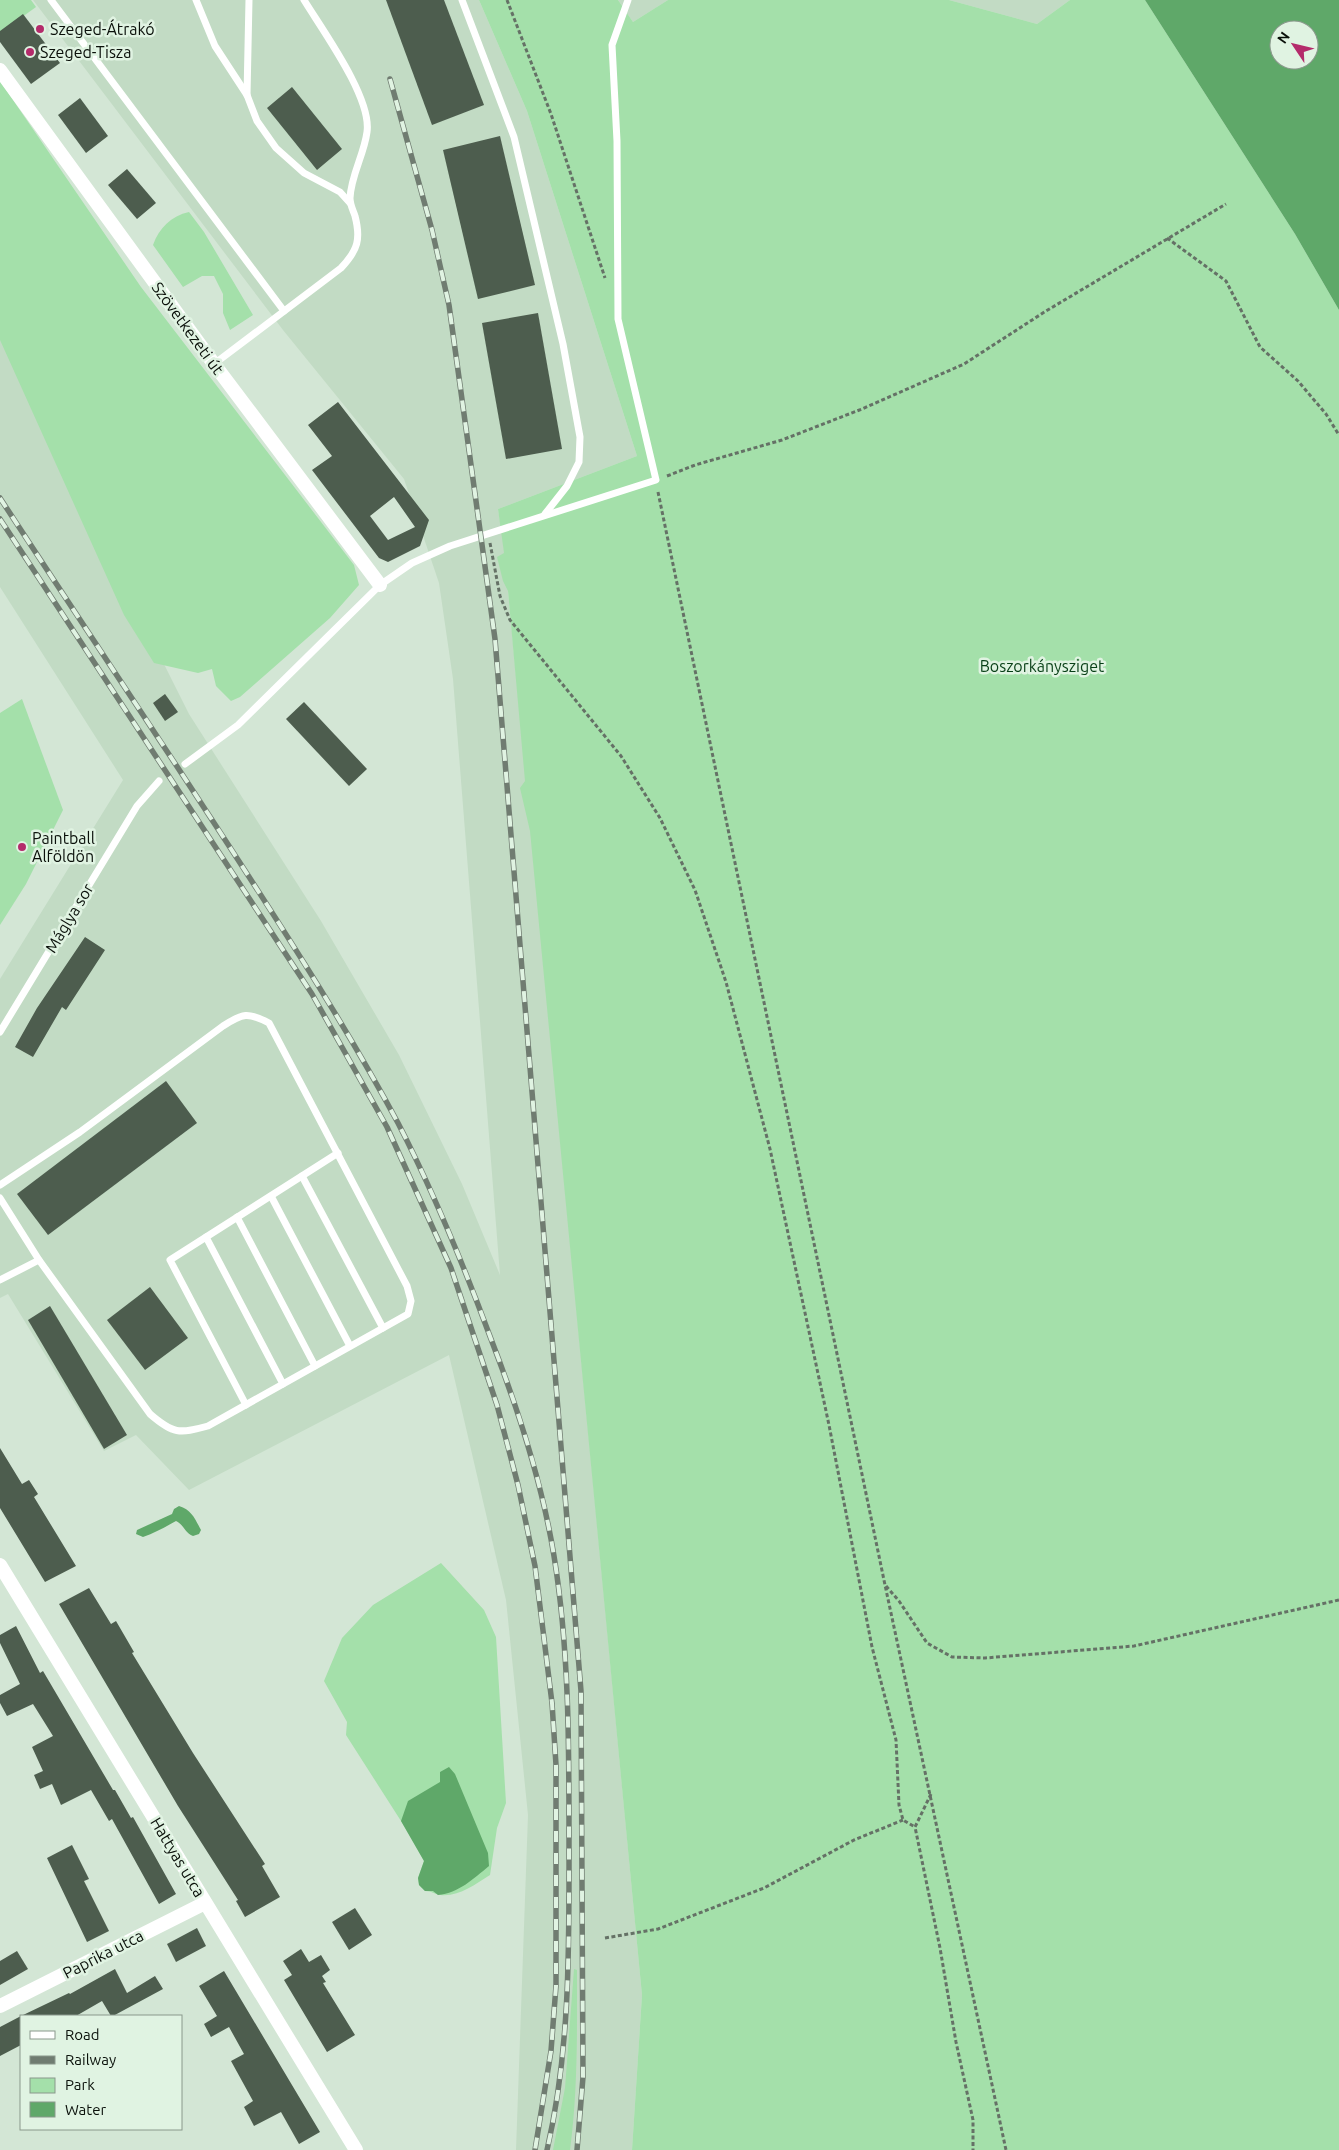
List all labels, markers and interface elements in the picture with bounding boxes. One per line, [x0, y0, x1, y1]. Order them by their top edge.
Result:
place label: Szeged-Átrakó [50, 18, 155, 38]
north arrow [1269, 20, 1319, 70]
marker: Szeged-Átrakó [34, 23, 46, 35]
text: N [1274, 29, 1293, 46]
place label: Szeged-Tisza [40, 43, 131, 61]
marker: Szeged-Tisza [24, 46, 36, 58]
street label: Szövetkezeti út [148, 278, 228, 378]
park label: Boszorkánysziget [980, 657, 1105, 675]
place label: Paintball Alföldön [32, 829, 95, 865]
marker: Paintball Alföldön [16, 841, 28, 853]
street label: Máglya sor [41, 880, 97, 956]
street label: Hattyas utca [147, 1814, 209, 1900]
street label: Paprika utca [60, 1926, 146, 1982]
legend [20, 2015, 182, 2130]
text: Road [65, 2026, 100, 2043]
text: Railway [65, 2051, 116, 2068]
text: Park [65, 2076, 95, 2093]
text: Water [65, 2101, 106, 2118]

